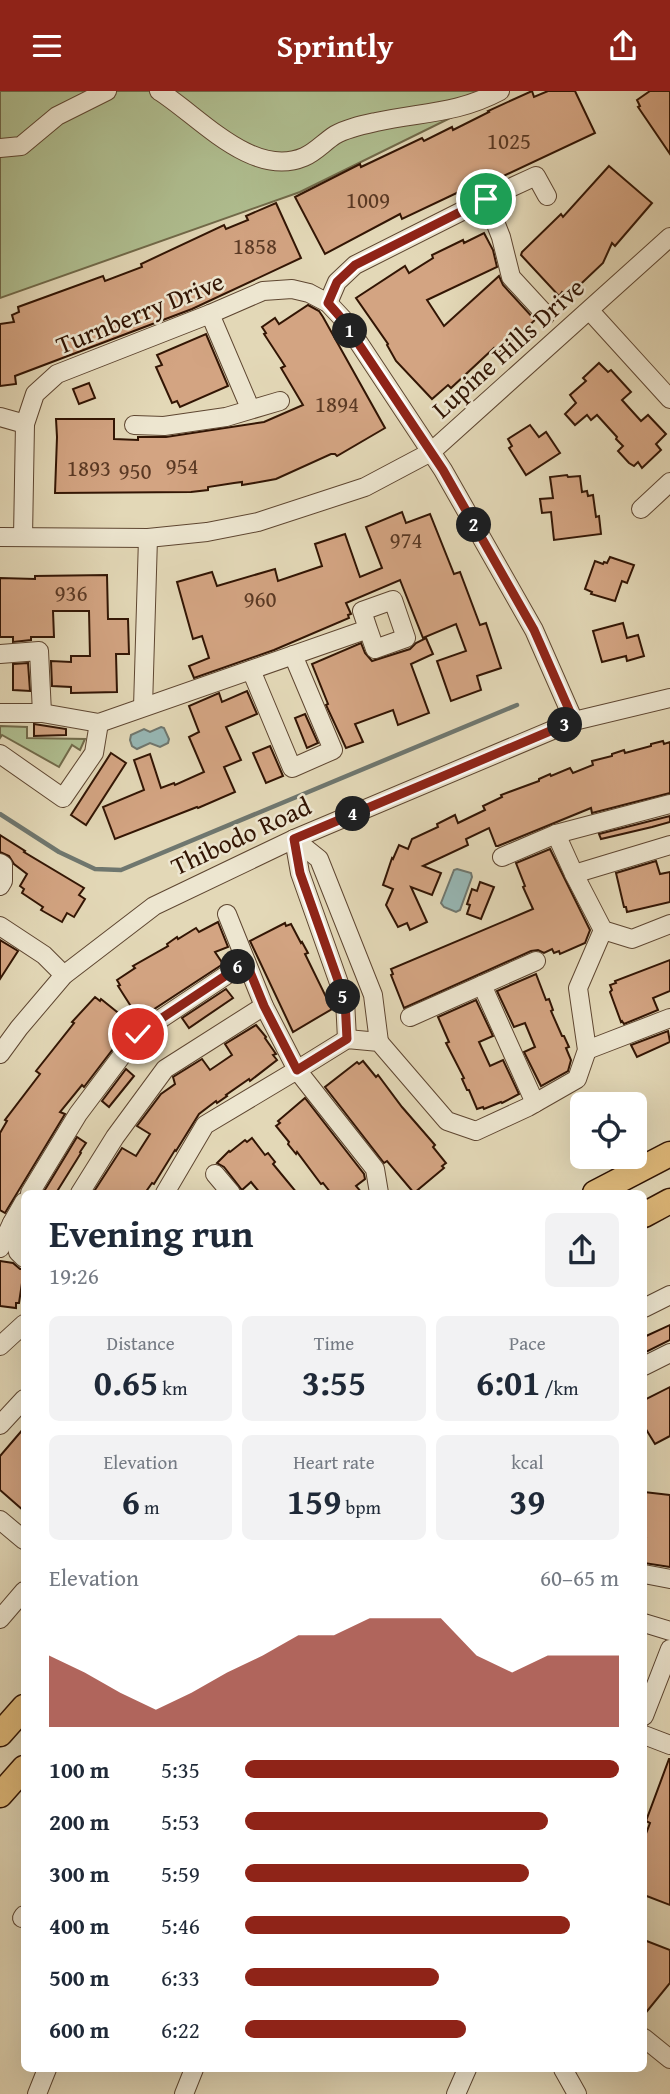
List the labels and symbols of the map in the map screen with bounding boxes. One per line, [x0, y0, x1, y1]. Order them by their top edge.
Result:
house number: 1025 [487, 124, 531, 157]
pin [456, 169, 516, 229]
house number: 1009 [346, 183, 390, 216]
house number: 1858 [233, 229, 277, 262]
street label: Turnberry Drive [50, 261, 230, 364]
street label: Lupine Hills Drive [422, 268, 593, 427]
pin: 1 [332, 313, 368, 349]
house number: 1894 [315, 387, 359, 420]
house number: 954 [165, 449, 199, 482]
house number: 1893 [67, 451, 111, 484]
house number: 950 [118, 454, 152, 487]
pin: 2 [456, 507, 491, 543]
house number: 974 [389, 523, 423, 556]
house number: 936 [54, 576, 88, 609]
house number: 960 [243, 582, 277, 615]
pin: 3 [548, 707, 582, 743]
street label: Thibodo Road [164, 786, 317, 885]
pin: 4 [336, 797, 370, 831]
pin: 6 [220, 949, 256, 985]
pin: 5 [326, 979, 360, 1014]
pin [108, 1004, 168, 1064]

